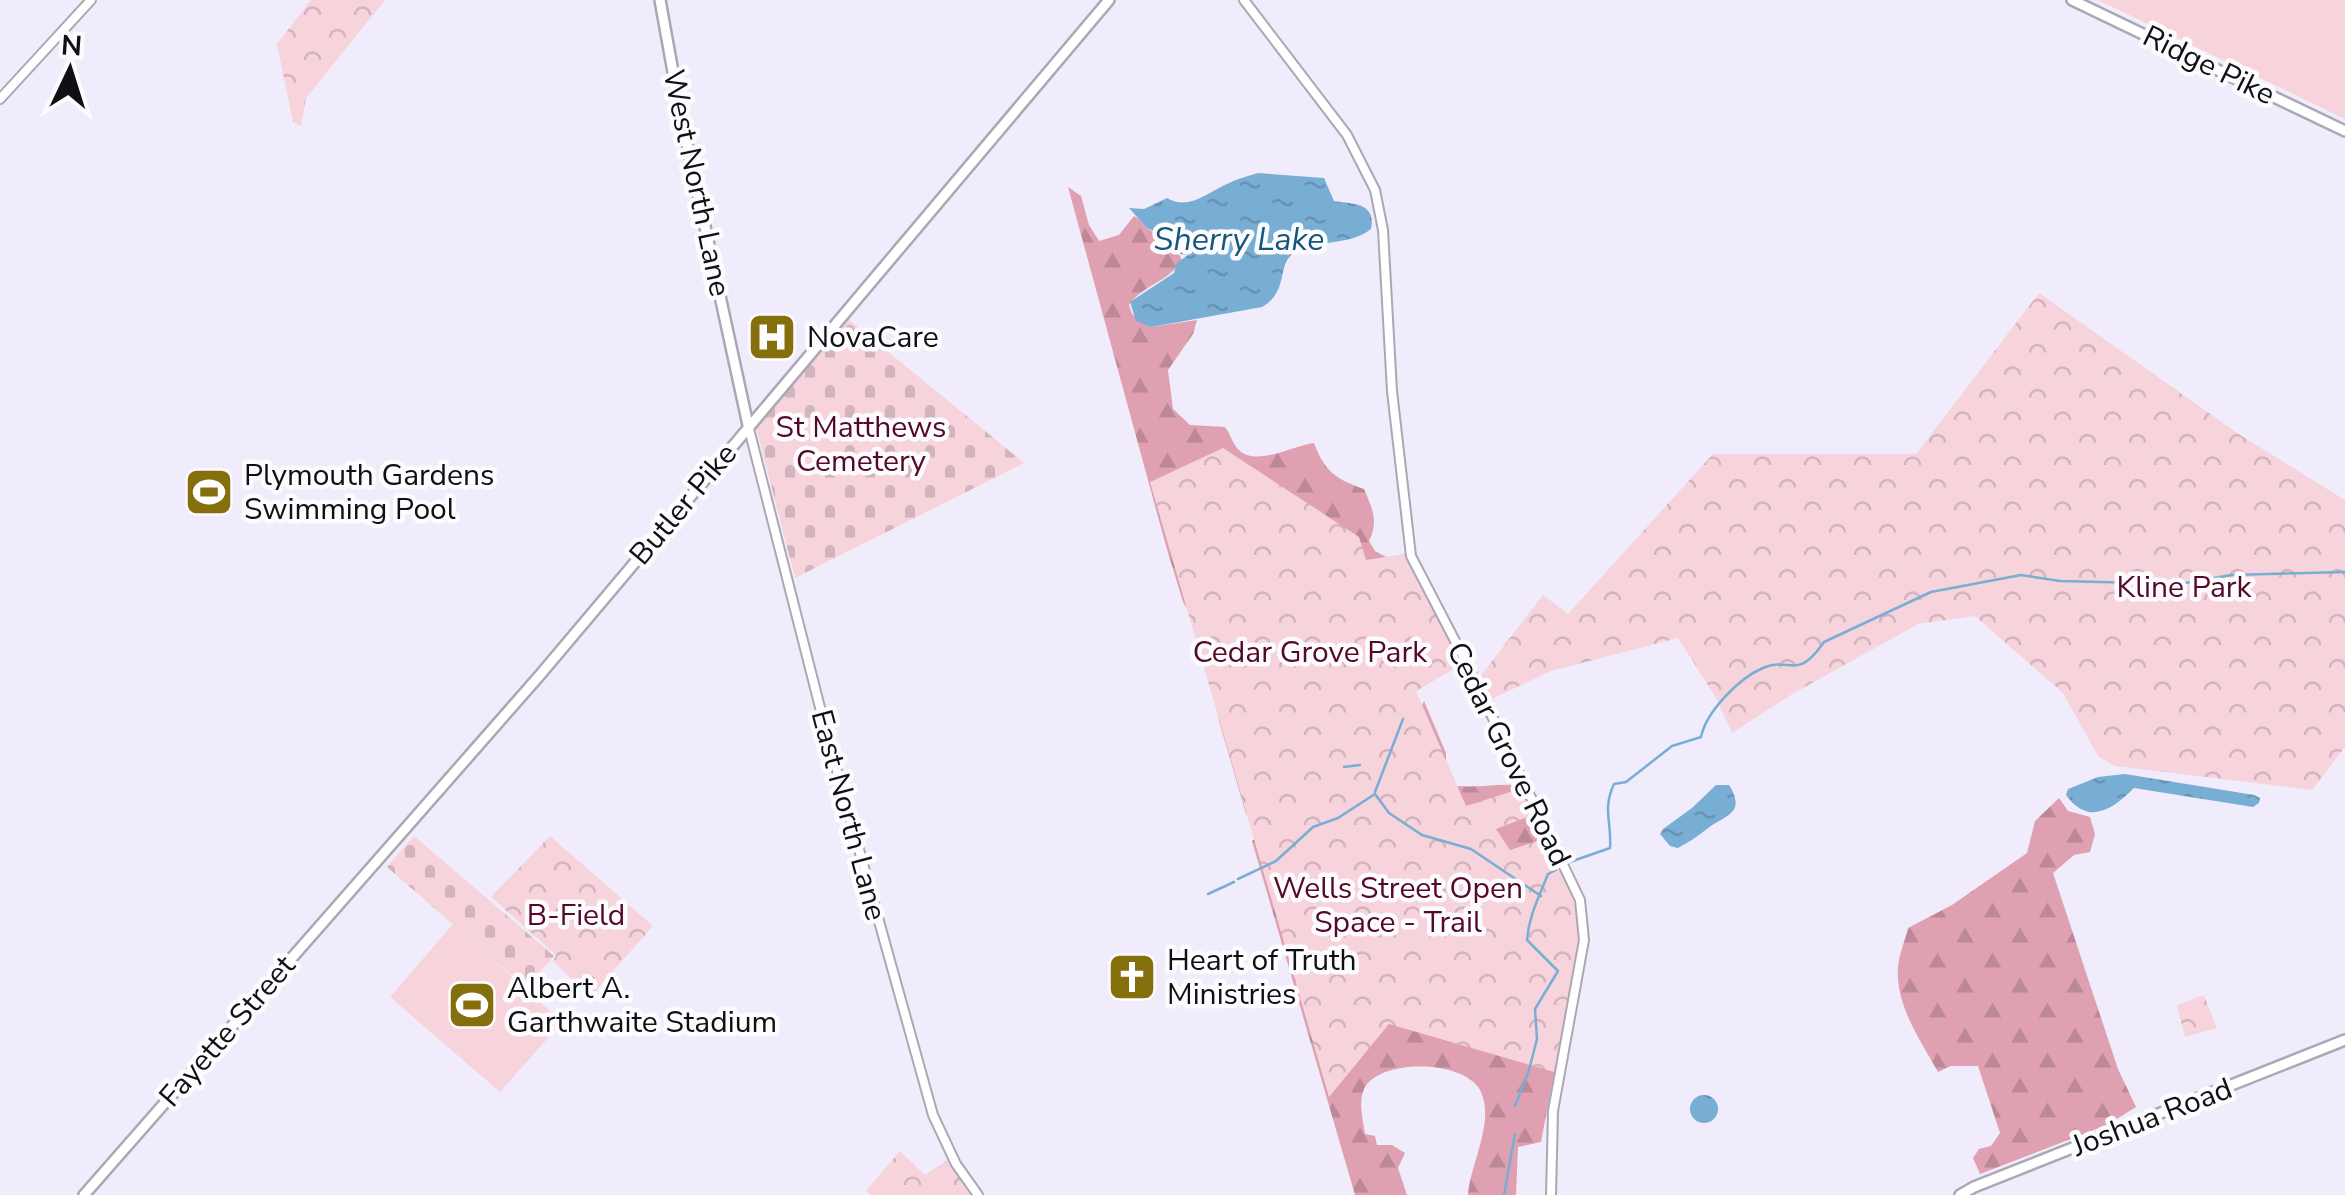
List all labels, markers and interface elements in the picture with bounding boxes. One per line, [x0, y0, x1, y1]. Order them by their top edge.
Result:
street label: Ridge Pike [2136, 16, 2282, 115]
north arrow [20, 20, 120, 120]
text: N [60, 26, 83, 66]
street label: West North Lane [652, 66, 741, 300]
water label: Sherry Lake [1154, 218, 1324, 261]
hospital icon: NovaCare [746, 311, 798, 363]
place label: NovaCare [807, 317, 939, 358]
park label: St Matthews Cemetery [776, 407, 946, 482]
street label: Butler Pike [620, 435, 746, 574]
place label: Plymouth Gardens Swimming Pool [244, 455, 495, 530]
sports icon: Plymouth Gardens Swimming Pool [183, 466, 235, 518]
park label: Kline Park [2116, 567, 2253, 608]
park label: Cedar Grove Park [1193, 632, 1428, 673]
street label: Cedar Grove Road [1437, 635, 1581, 873]
street label: East North Lane [801, 705, 896, 925]
park label: Wells Street Open Space - Trail [1273, 868, 1523, 943]
park label: B-Field [527, 895, 625, 936]
place label: Heart of Truth Ministries [1167, 940, 1357, 1015]
street label: Fayette Street [150, 946, 305, 1116]
church icon: Heart of Truth Ministries [1106, 951, 1158, 1003]
place label: Albert A. Garthwaite Stadium [507, 968, 777, 1043]
sports icon: Albert A. Garthwaite Stadium [446, 979, 498, 1031]
street label: Joshua Road [2065, 1068, 2238, 1167]

